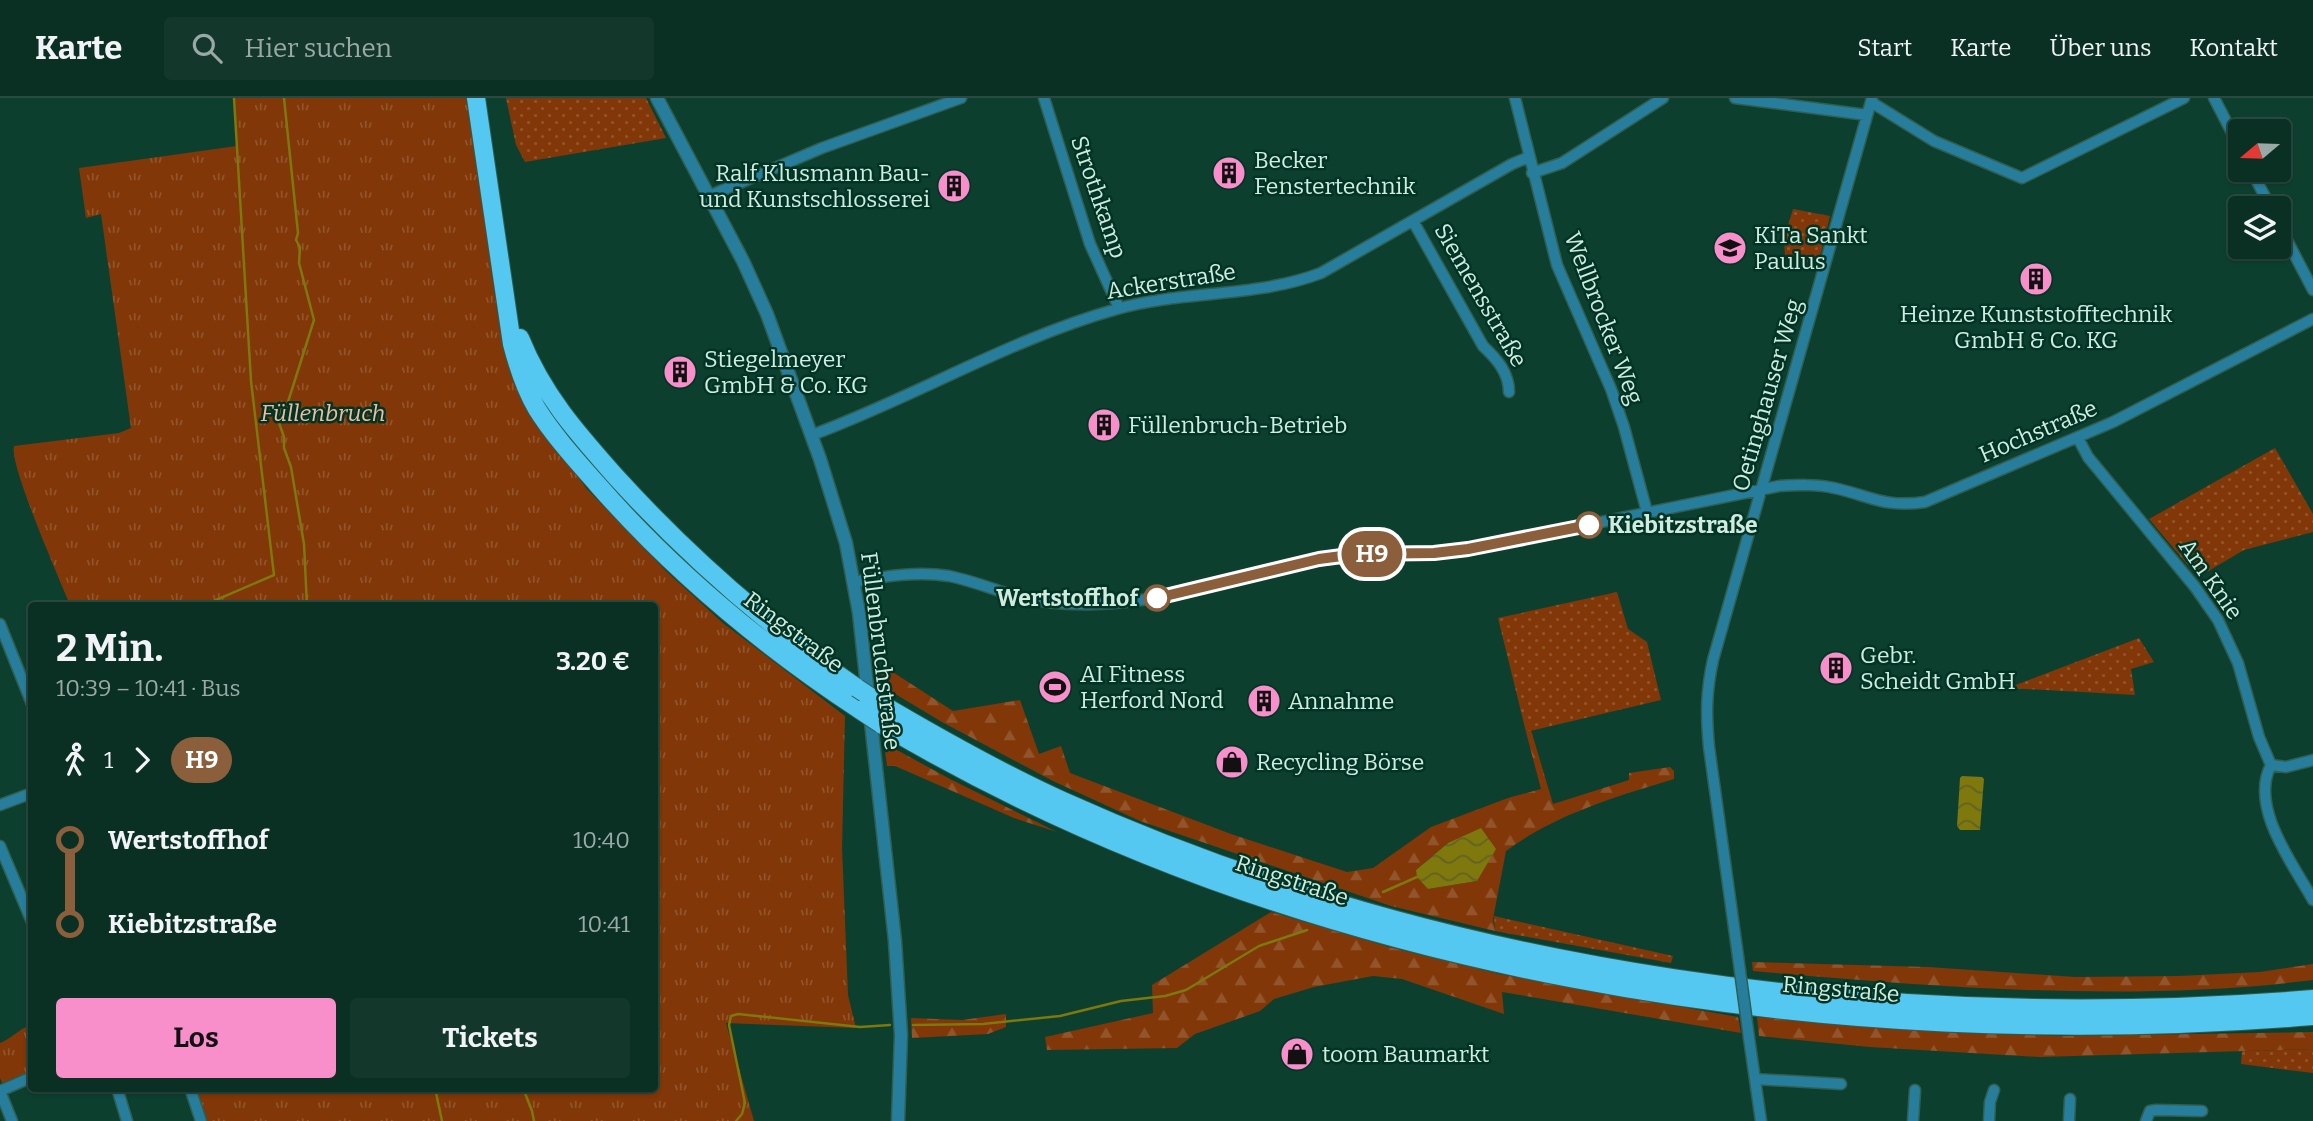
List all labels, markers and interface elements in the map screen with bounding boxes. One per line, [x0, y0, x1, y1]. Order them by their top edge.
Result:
search box [164, 17, 654, 80]
text: Karte [35, 28, 122, 68]
icon: search [188, 29, 226, 67]
text: Hier suchen [244, 33, 392, 64]
text: Start [1857, 34, 1912, 62]
text: Karte [1950, 34, 2012, 62]
text: Über uns [2050, 34, 2152, 62]
text: Kontakt [2190, 34, 2278, 62]
north arrow [2228, 119, 2291, 182]
map controls [2228, 119, 2291, 259]
street label: Strothkamp [1065, 132, 1133, 262]
place label: Becker Fenstertechnik [1254, 146, 1416, 200]
building icon: Becker Fenstertechnik [1210, 154, 1248, 192]
place label: Ralf Klusmann Bau- und Kunstschlosserei [699, 159, 930, 213]
building icon: Ralf Klusmann Bau- und Kunstschlosserei [935, 167, 973, 205]
button: layers [2228, 196, 2291, 259]
street label: Siemensstraße [1429, 218, 1533, 372]
place label: KiTa Sankt Paulus [1754, 221, 1868, 275]
street label: Wellbrocker Weg [1558, 228, 1650, 408]
school or university icon: KiTa Sankt Paulus [1711, 229, 1749, 267]
street label: Ackerstraße [1104, 257, 1238, 305]
building icon: Heinze Kunststofftechnik GmbH & Co. KG [2017, 260, 2055, 298]
street label: Oetinghauser Weg [1726, 296, 1808, 494]
place label: Heinze Kunststofftechnik GmbH & Co. KG [1900, 300, 2172, 354]
place label: Stiegelmeyer GmbH & Co. KG [704, 345, 868, 399]
building icon: Stiegelmeyer GmbH & Co. KG [661, 353, 699, 391]
street label: Hochstraße [1975, 394, 2101, 468]
park label: Füllenbruch [261, 399, 385, 427]
building icon: Füllenbruch-Betrieb [1085, 406, 1123, 444]
place label: Füllenbruch-Betrieb [1128, 411, 1347, 439]
place label: Kiebitzstraße [1608, 511, 1758, 539]
marker: Kiebitzstraße [1576, 512, 1602, 538]
line badge: H9 [1340, 531, 1404, 577]
street label: Am Knie [2173, 533, 2249, 625]
text: H9 [1355, 540, 1389, 568]
street label: Füllenbruchstraße [855, 550, 907, 752]
place label: Wertstoffhof [996, 584, 1139, 612]
street label: Ringstraße [739, 585, 849, 679]
marker: Wertstoffhof [1144, 585, 1170, 611]
text: 2 Min. [56, 625, 163, 671]
place label: Gebr. Scheidt GmbH [1860, 641, 2016, 695]
text: 3.20 € [556, 646, 630, 677]
building icon: Gebr. Scheidt GmbH [1817, 649, 1855, 687]
place label: AI Fitness Herford Nord [1080, 660, 1224, 714]
sports icon: AI Fitness Herford Nord [1036, 668, 1074, 706]
text: 10:39 – 10:41 · Bus [56, 674, 240, 702]
building icon: Annahme [1245, 682, 1283, 720]
place label: Annahme [1288, 687, 1394, 715]
icon: walk [56, 741, 94, 779]
icon: forward [123, 741, 161, 779]
shop icon: Recycling Börse [1213, 743, 1251, 781]
text: 1 [104, 746, 113, 774]
text: H9 [185, 746, 218, 774]
place label: Recycling Börse [1256, 748, 1424, 776]
text: Wertstoffhof [108, 825, 268, 856]
text: 10:40 [573, 826, 630, 854]
street label: Ringstraße [1232, 849, 1352, 911]
text: Kiebitzstraße [108, 909, 277, 940]
text: 10:41 [578, 910, 630, 938]
street label: Ringstraße [1781, 970, 1901, 1008]
button: Los [56, 998, 336, 1078]
button: Tickets [350, 998, 630, 1078]
shop icon: toom Baumarkt [1278, 1035, 1316, 1073]
place label: toom Baumarkt [1322, 1040, 1489, 1068]

